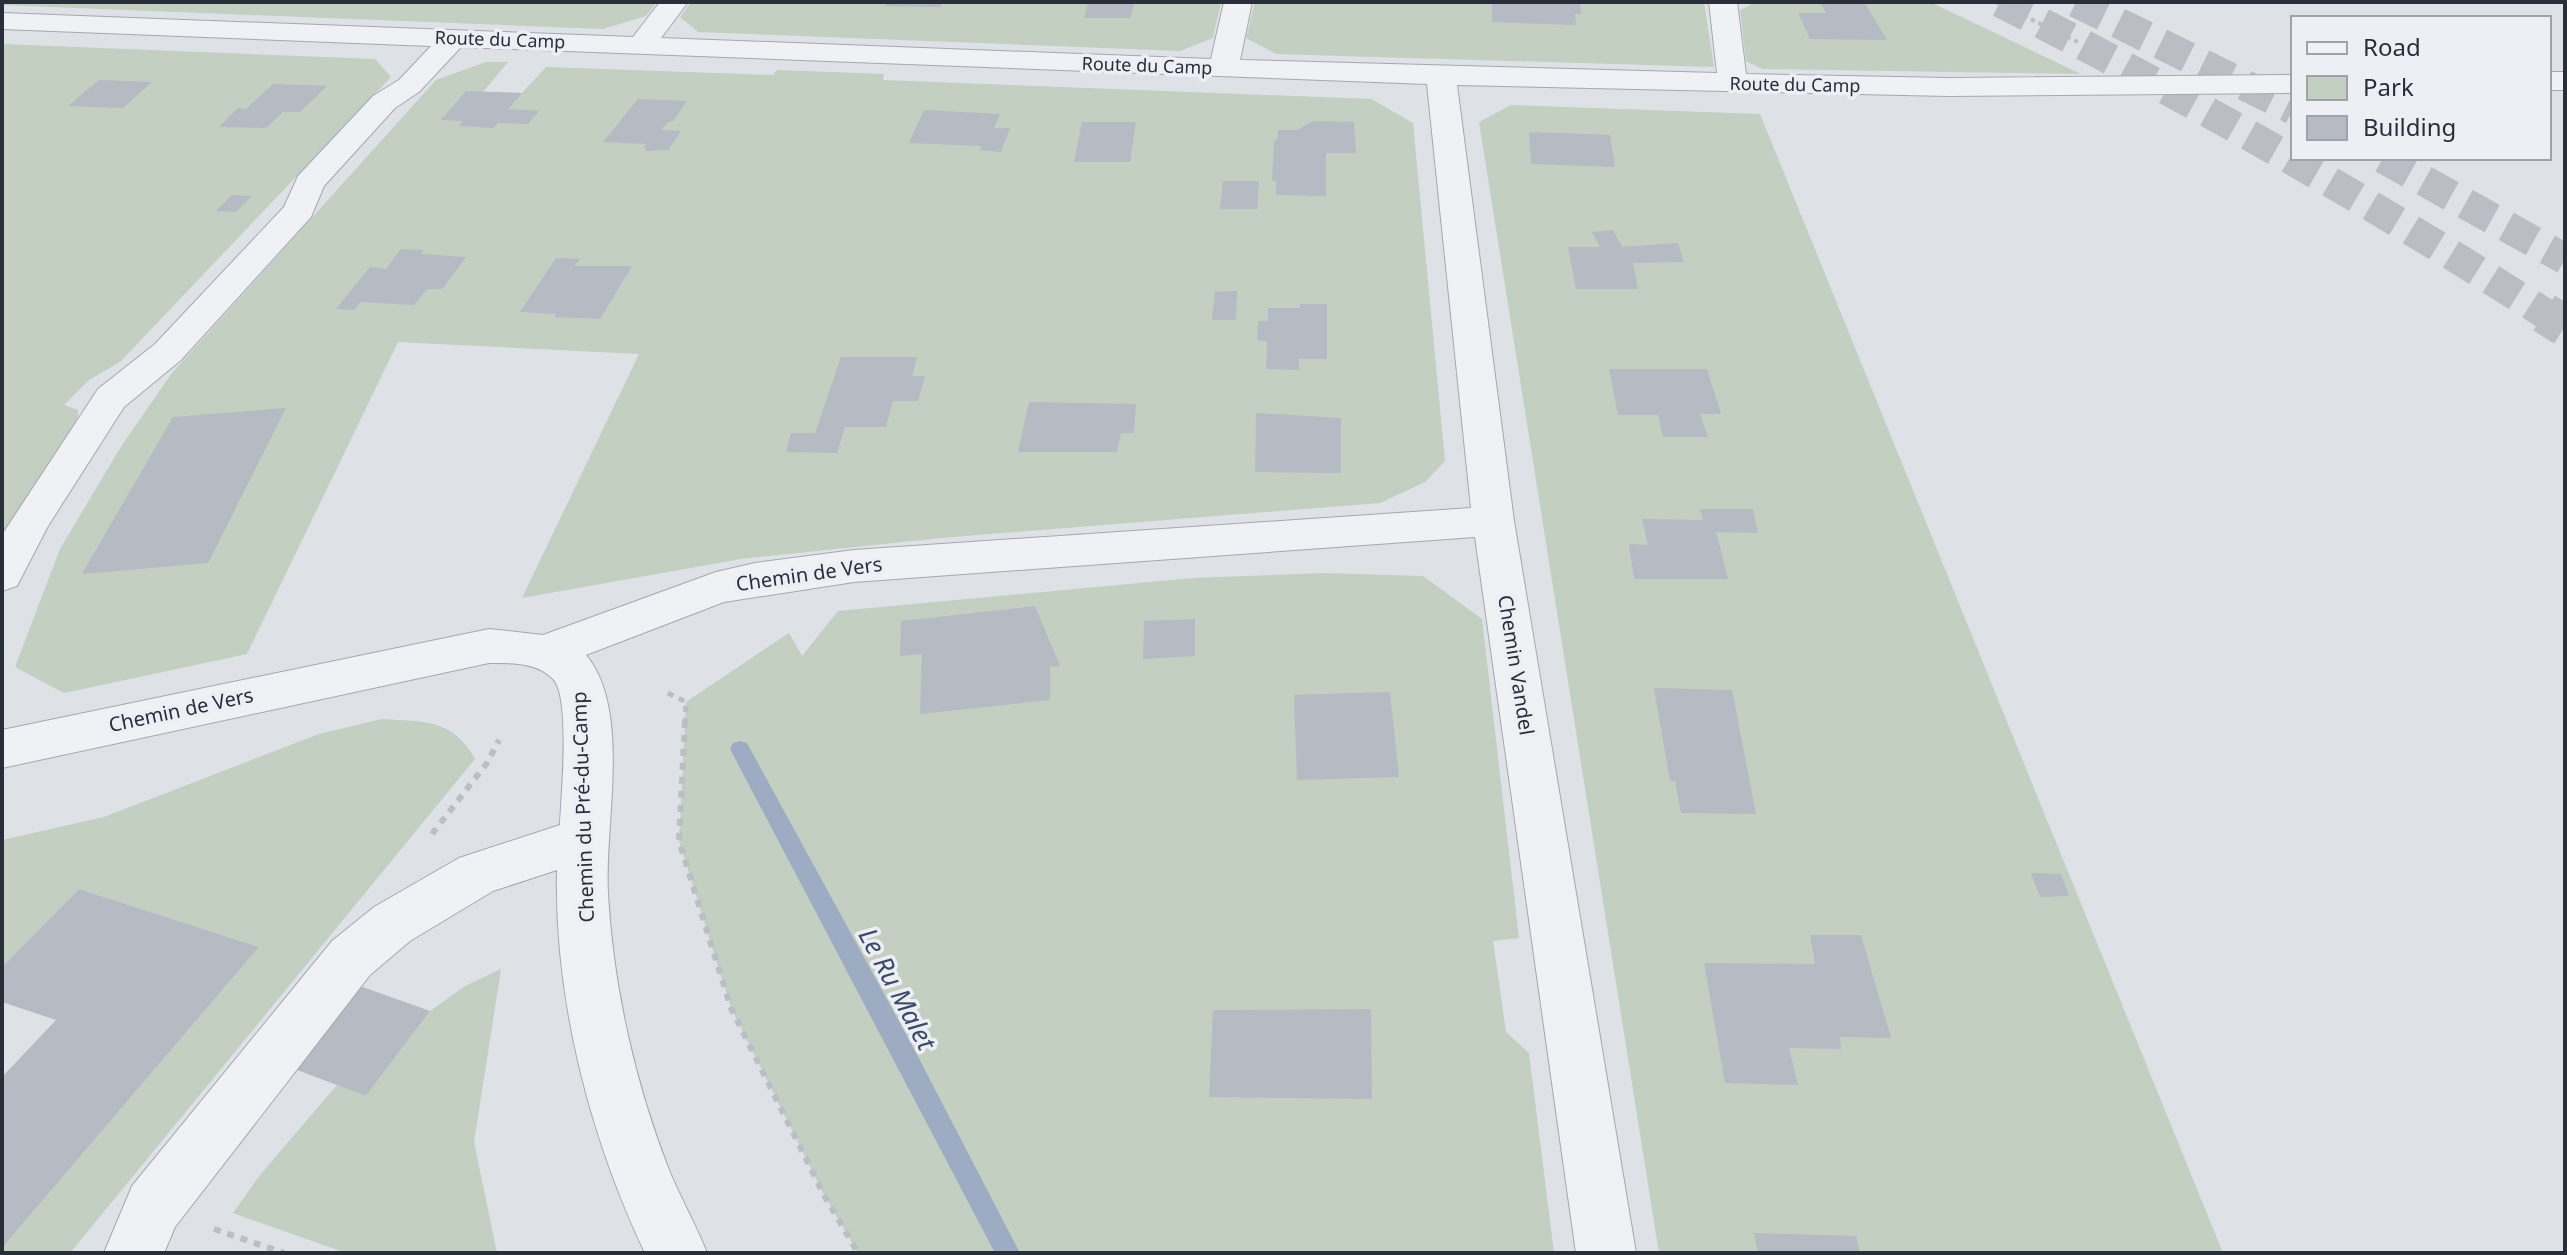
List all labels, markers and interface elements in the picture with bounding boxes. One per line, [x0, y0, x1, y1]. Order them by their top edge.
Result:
legend [2291, 16, 2551, 160]
street label: Route du Camp [434, 25, 566, 53]
text: Road [2363, 30, 2421, 63]
street label: Route du Camp [1081, 51, 1213, 79]
text: Park [2363, 70, 2414, 103]
street label: Route du Camp [1729, 71, 1861, 97]
text: Building [2363, 110, 2456, 143]
street label: Chemin de Vers [734, 550, 884, 597]
street label: Chemin Vandel [1492, 593, 1541, 737]
street label: Chemin de Vers [106, 681, 256, 738]
street label: Chemin du Pré-du-Camp [565, 691, 600, 923]
water label: Le Ru Malet [851, 921, 946, 1057]

